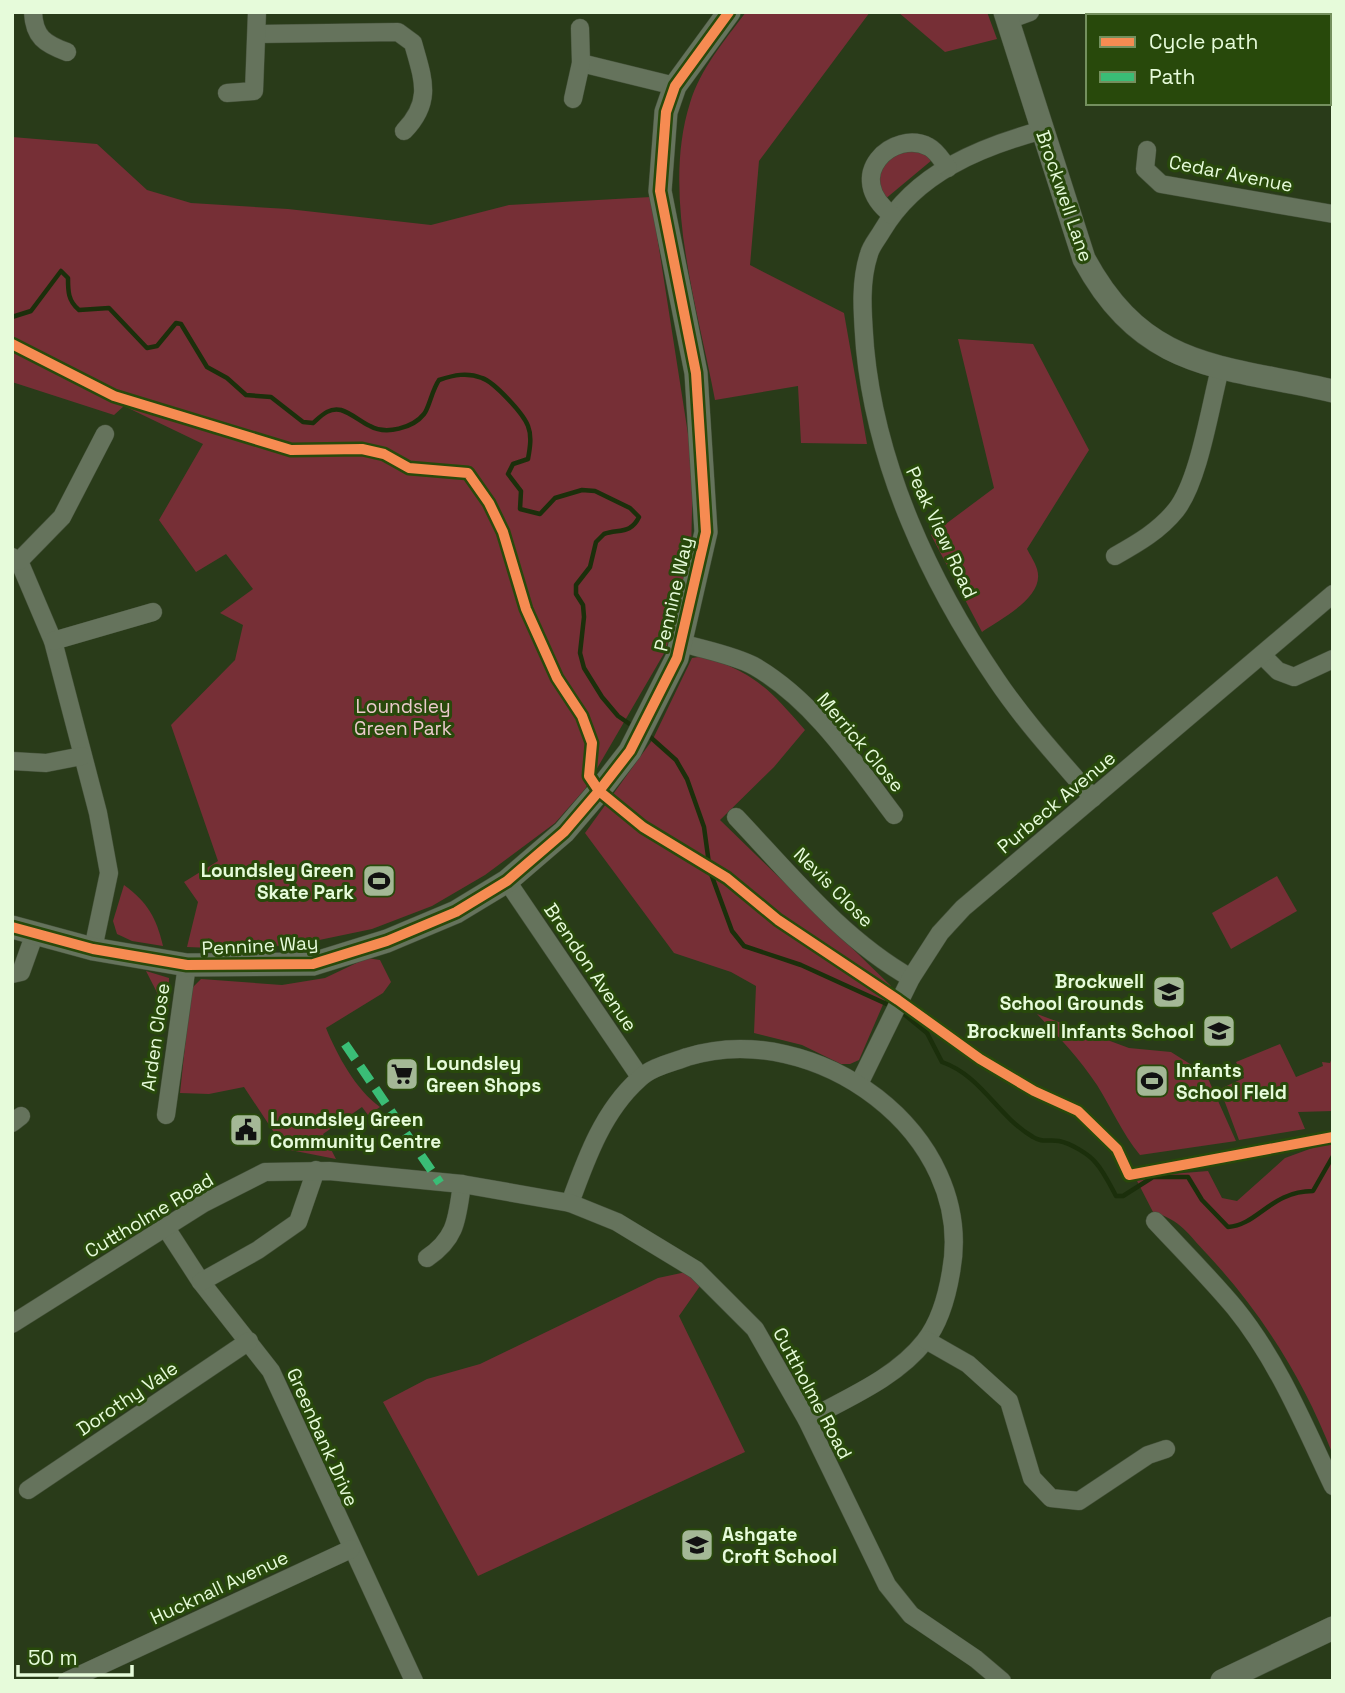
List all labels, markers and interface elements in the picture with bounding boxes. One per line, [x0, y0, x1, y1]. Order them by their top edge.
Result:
legend [1086, 14, 1331, 105]
text: Cycle path [1149, 28, 1258, 55]
text: Path [1149, 63, 1195, 90]
street label: Brockwell Lane [1030, 127, 1099, 265]
street label: Cedar Avenue [1167, 149, 1295, 198]
street label: Peak View Road [900, 462, 983, 602]
street label: Pennine Way [648, 534, 699, 654]
street label: Merrick Close [812, 687, 910, 797]
park label: Loundsley Green Park [354, 694, 452, 741]
street label: Purbeck Avenue [992, 746, 1121, 859]
street label: Nevis Close [788, 842, 879, 933]
place label: Loundsley Green Skate Park [201, 858, 354, 905]
sports icon: Loundsley Green Skate Park [360, 862, 398, 900]
street label: Brendon Avenue [538, 898, 643, 1036]
street label: Pennine Way [201, 930, 319, 961]
place label: Brockwell School Grounds [1000, 969, 1144, 1016]
school or university icon: Brockwell School Grounds [1150, 973, 1188, 1011]
street label: Arden Close [136, 982, 175, 1093]
school or university icon: Brockwell Infants School [1200, 1012, 1238, 1050]
place label: Brockwell Infants School [967, 1019, 1194, 1044]
place label: Loundsley Green Shops [426, 1051, 541, 1098]
supermarket icon: Loundsley Green Shops [383, 1055, 421, 1093]
place label: Infants School FIeld [1176, 1058, 1287, 1105]
sports icon: Infants School FIeld [1133, 1062, 1171, 1100]
place label: Loundsley Green Community Centre [270, 1107, 441, 1154]
public building icon: Loundsley Green Community Centre [227, 1111, 265, 1149]
street label: Cuttholme Road [80, 1167, 218, 1264]
street label: Cuttholme Road [767, 1323, 858, 1463]
street label: Dorothy Vale [72, 1355, 183, 1441]
street label: Greenbank Drive [281, 1364, 364, 1510]
place label: Ashgate Croft School [722, 1522, 837, 1569]
school or university icon: Ashgate Croft School [678, 1526, 716, 1564]
street label: Hucknall Avenue [146, 1545, 292, 1630]
scale bar [18, 1634, 131, 1678]
text: 50 m [28, 1644, 78, 1671]

